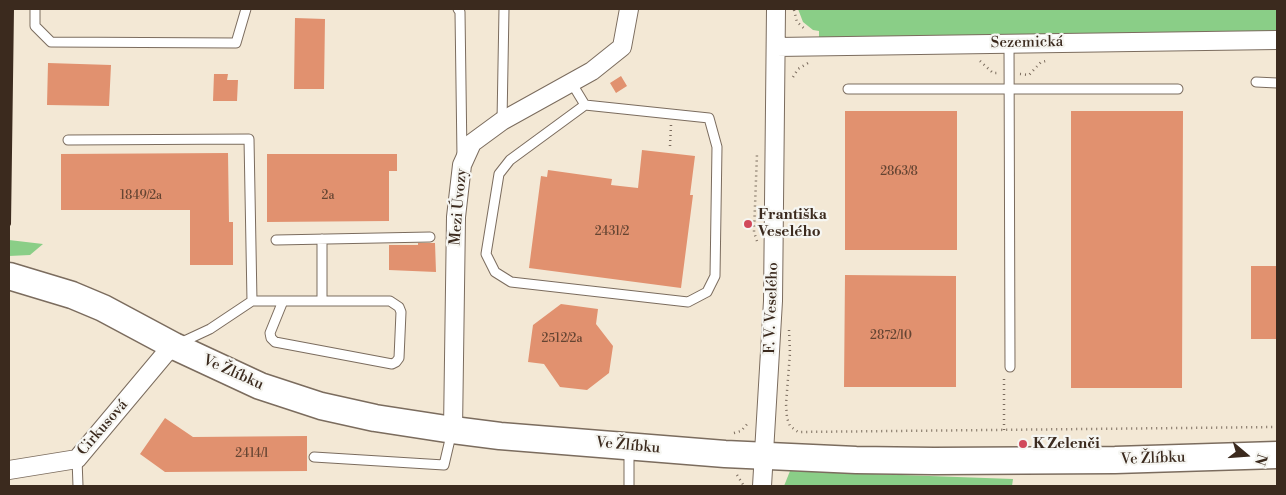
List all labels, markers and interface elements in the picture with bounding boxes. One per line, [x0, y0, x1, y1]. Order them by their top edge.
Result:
street label: Sezemická [991, 33, 1063, 53]
house number: 2863/8 [880, 165, 918, 179]
street label: Mezi Úvozy [447, 168, 471, 246]
house number: 1849/2a [120, 189, 162, 203]
house number: 2a [322, 189, 334, 203]
place label: Františka Veselého [758, 206, 827, 241]
marker: Františka Veselého [742, 218, 754, 230]
house number: 2431/2 [595, 225, 629, 239]
street label: F. V. Veselého [761, 262, 783, 354]
house number: 2872/10 [870, 329, 912, 343]
house number: 2512/2a [542, 332, 582, 346]
street label: Ve Žlíbku [200, 352, 266, 394]
street label: Cirkusová [74, 396, 132, 460]
north arrow [1221, 430, 1271, 480]
street label: Ve Žlíbku [595, 434, 661, 458]
place label: K Zelenči [1033, 435, 1100, 453]
marker: K Zelenči [1017, 438, 1029, 450]
house number: 2414/1 [235, 447, 269, 461]
street label: Ve Žlíbku [1120, 449, 1186, 469]
text: N [1250, 452, 1271, 468]

